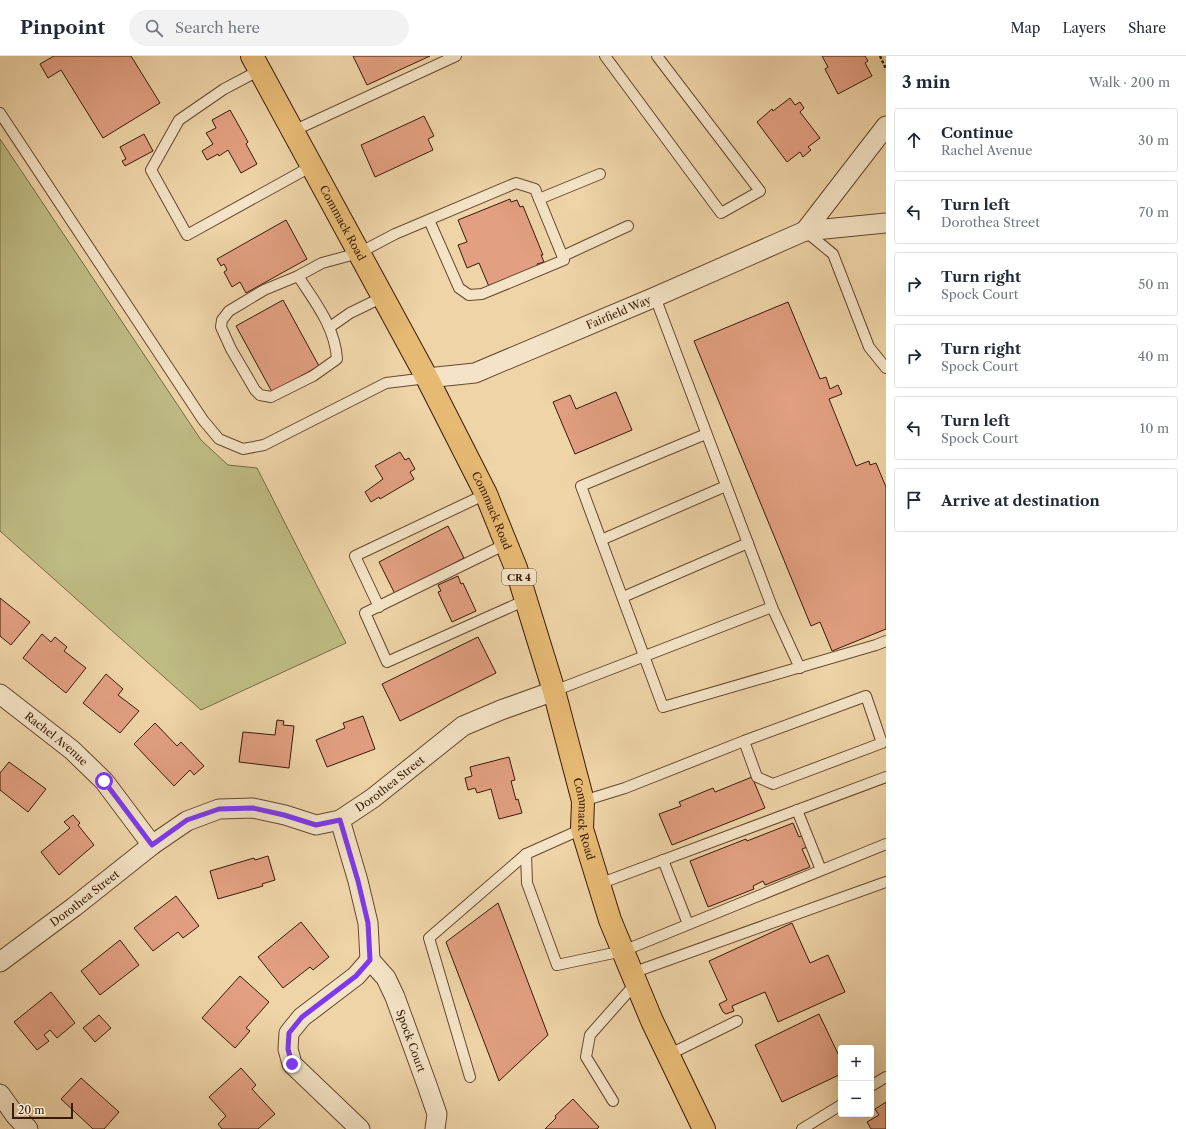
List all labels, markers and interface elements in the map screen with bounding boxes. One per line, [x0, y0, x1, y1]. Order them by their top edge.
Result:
search box [129, 10, 409, 46]
text: Pinpoint [20, 16, 105, 39]
icon: search [143, 17, 165, 39]
text: Search here [175, 18, 260, 37]
text: Map [1010, 19, 1040, 37]
text: Layers [1062, 19, 1106, 37]
text: Share [1128, 19, 1166, 37]
text: 3 min [902, 72, 951, 92]
text: Walk · 200 m [1089, 74, 1170, 90]
text: Continue [941, 123, 1013, 142]
icon: ahead [903, 129, 925, 151]
text: 30 m [1138, 132, 1169, 148]
text: Rachel Avenue [941, 142, 1033, 158]
street label: Commack Road [317, 183, 369, 263]
text: Turn left [941, 195, 1010, 214]
icon: left [903, 201, 925, 223]
text: 70 m [1139, 204, 1169, 220]
text: Dorothea Street [941, 214, 1040, 230]
text: Turn right [941, 267, 1021, 286]
icon: right [903, 273, 925, 295]
text: 50 m [1138, 276, 1169, 292]
text: Spock Court [941, 286, 1018, 302]
street label: Fairfield Way [584, 292, 654, 332]
text: Turn right [941, 339, 1021, 358]
icon: right [903, 345, 925, 367]
text: 40 m [1138, 348, 1169, 364]
text: Spock Court [941, 358, 1018, 374]
text: Turn left [941, 411, 1010, 430]
icon: left [903, 417, 925, 439]
text: 10 m [1140, 420, 1169, 436]
text: Spock Court [941, 430, 1018, 446]
street label: Commack Road [469, 469, 515, 552]
icon: arrive [903, 489, 925, 511]
text: Arrive at destination [941, 491, 1100, 510]
road number: CR 4 [502, 569, 536, 585]
street label: Rachel Avenue [22, 709, 91, 769]
street label: Dorothea Street [353, 753, 427, 815]
route start [95, 772, 113, 790]
street label: Commack Road [570, 776, 598, 862]
street label: Dorothea Street [47, 867, 122, 929]
street label: Spock Court [393, 1008, 429, 1074]
map controls [838, 1045, 874, 1117]
button: + [838, 1045, 874, 1081]
route end [283, 1055, 301, 1073]
button: − [838, 1081, 874, 1117]
scale bar [12, 1101, 73, 1120]
text: 20 m [18, 1103, 44, 1117]

